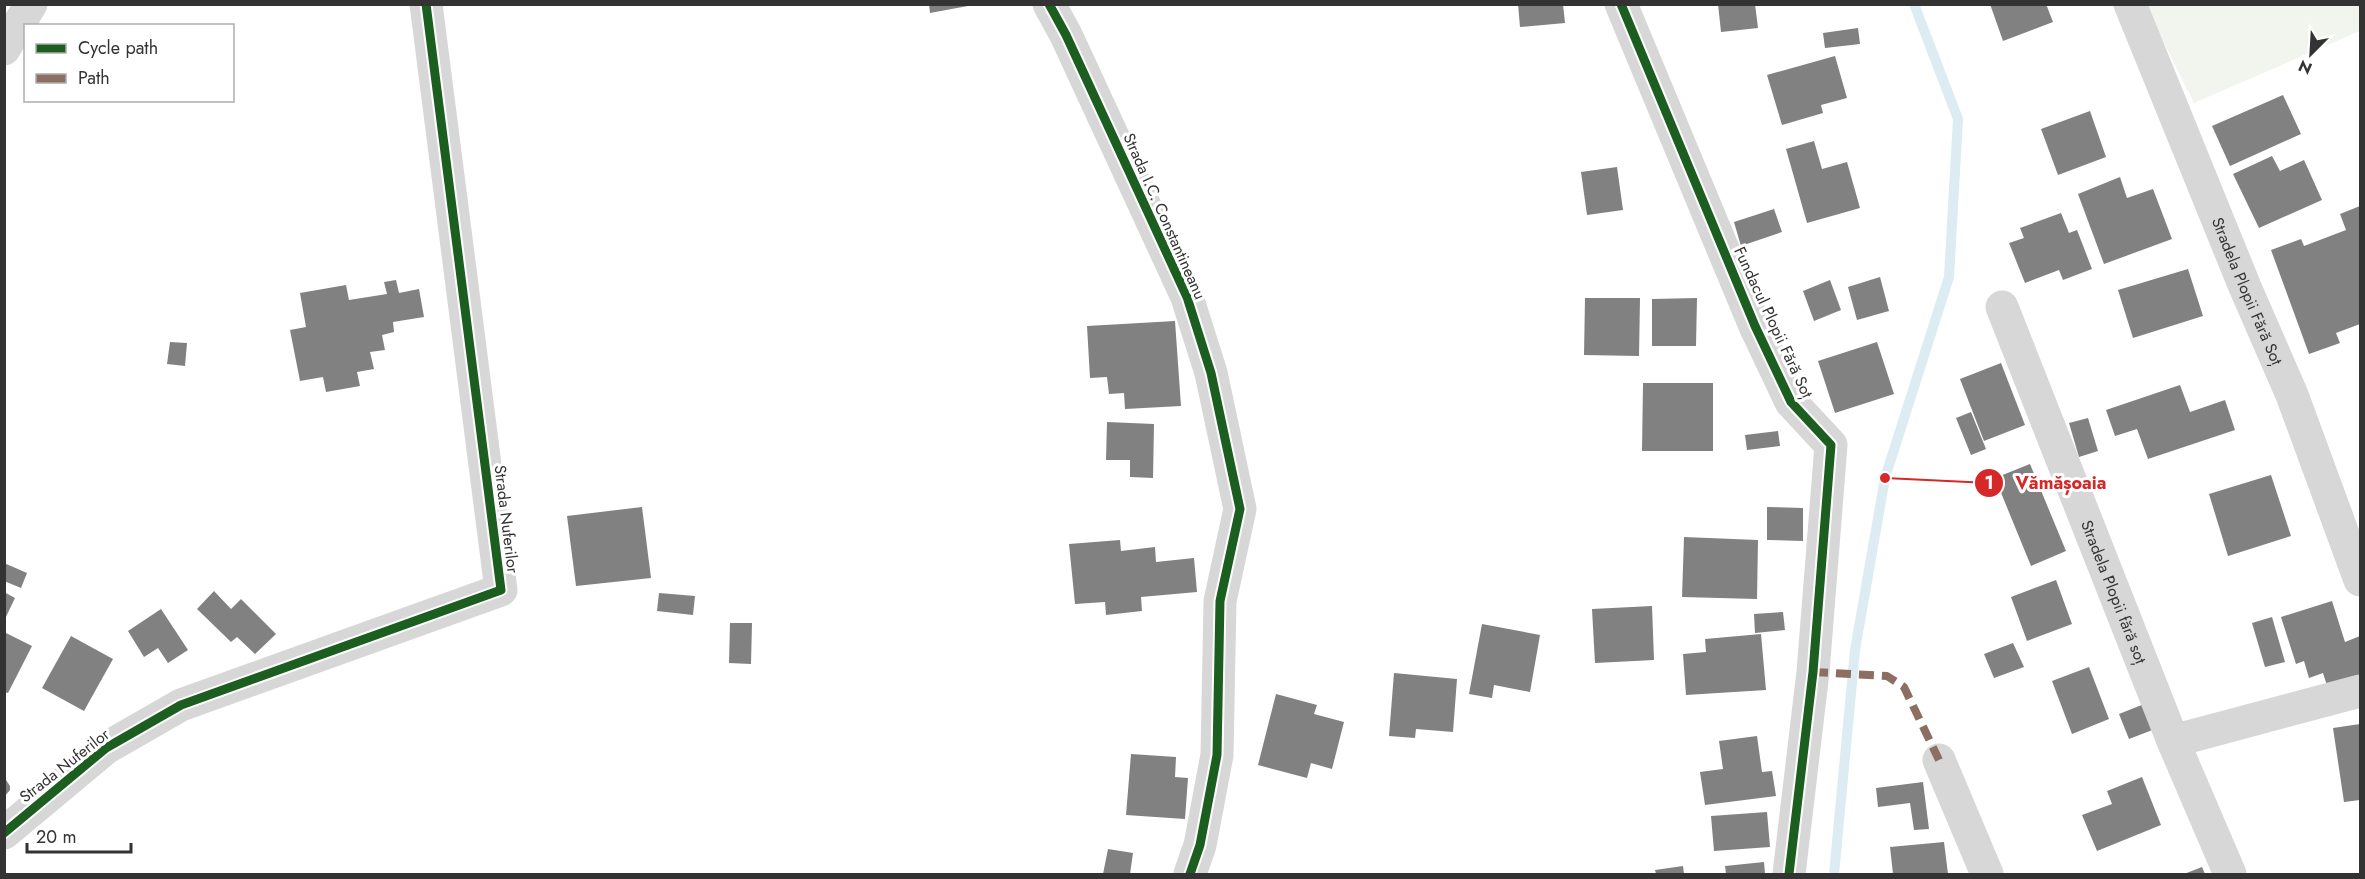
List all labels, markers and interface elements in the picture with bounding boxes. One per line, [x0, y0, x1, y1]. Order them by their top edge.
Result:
legend [24, 24, 234, 102]
north arrow [2281, 24, 2341, 84]
text: Cycle path [78, 35, 158, 61]
text: N [2295, 54, 2316, 80]
text: Path [78, 65, 110, 91]
street label: Strada I.C. Constantineanu [1117, 129, 1212, 303]
street label: Stradela Plopii Fără Soț [2206, 214, 2289, 369]
street label: Fundacul Plopii Fără Soț [1728, 243, 1819, 402]
street label: Strada Nuferilor [488, 464, 525, 575]
callout: Vămășoaia [1974, 465, 2118, 501]
text: 1 [1984, 470, 1994, 496]
text: Vămășoaia [2015, 470, 2106, 496]
street label: Stradela Plopii fără soț [2075, 517, 2152, 667]
street label: Strada Nuferilor [14, 723, 115, 808]
scale bar [27, 816, 130, 854]
text: 20 m [36, 824, 76, 850]

